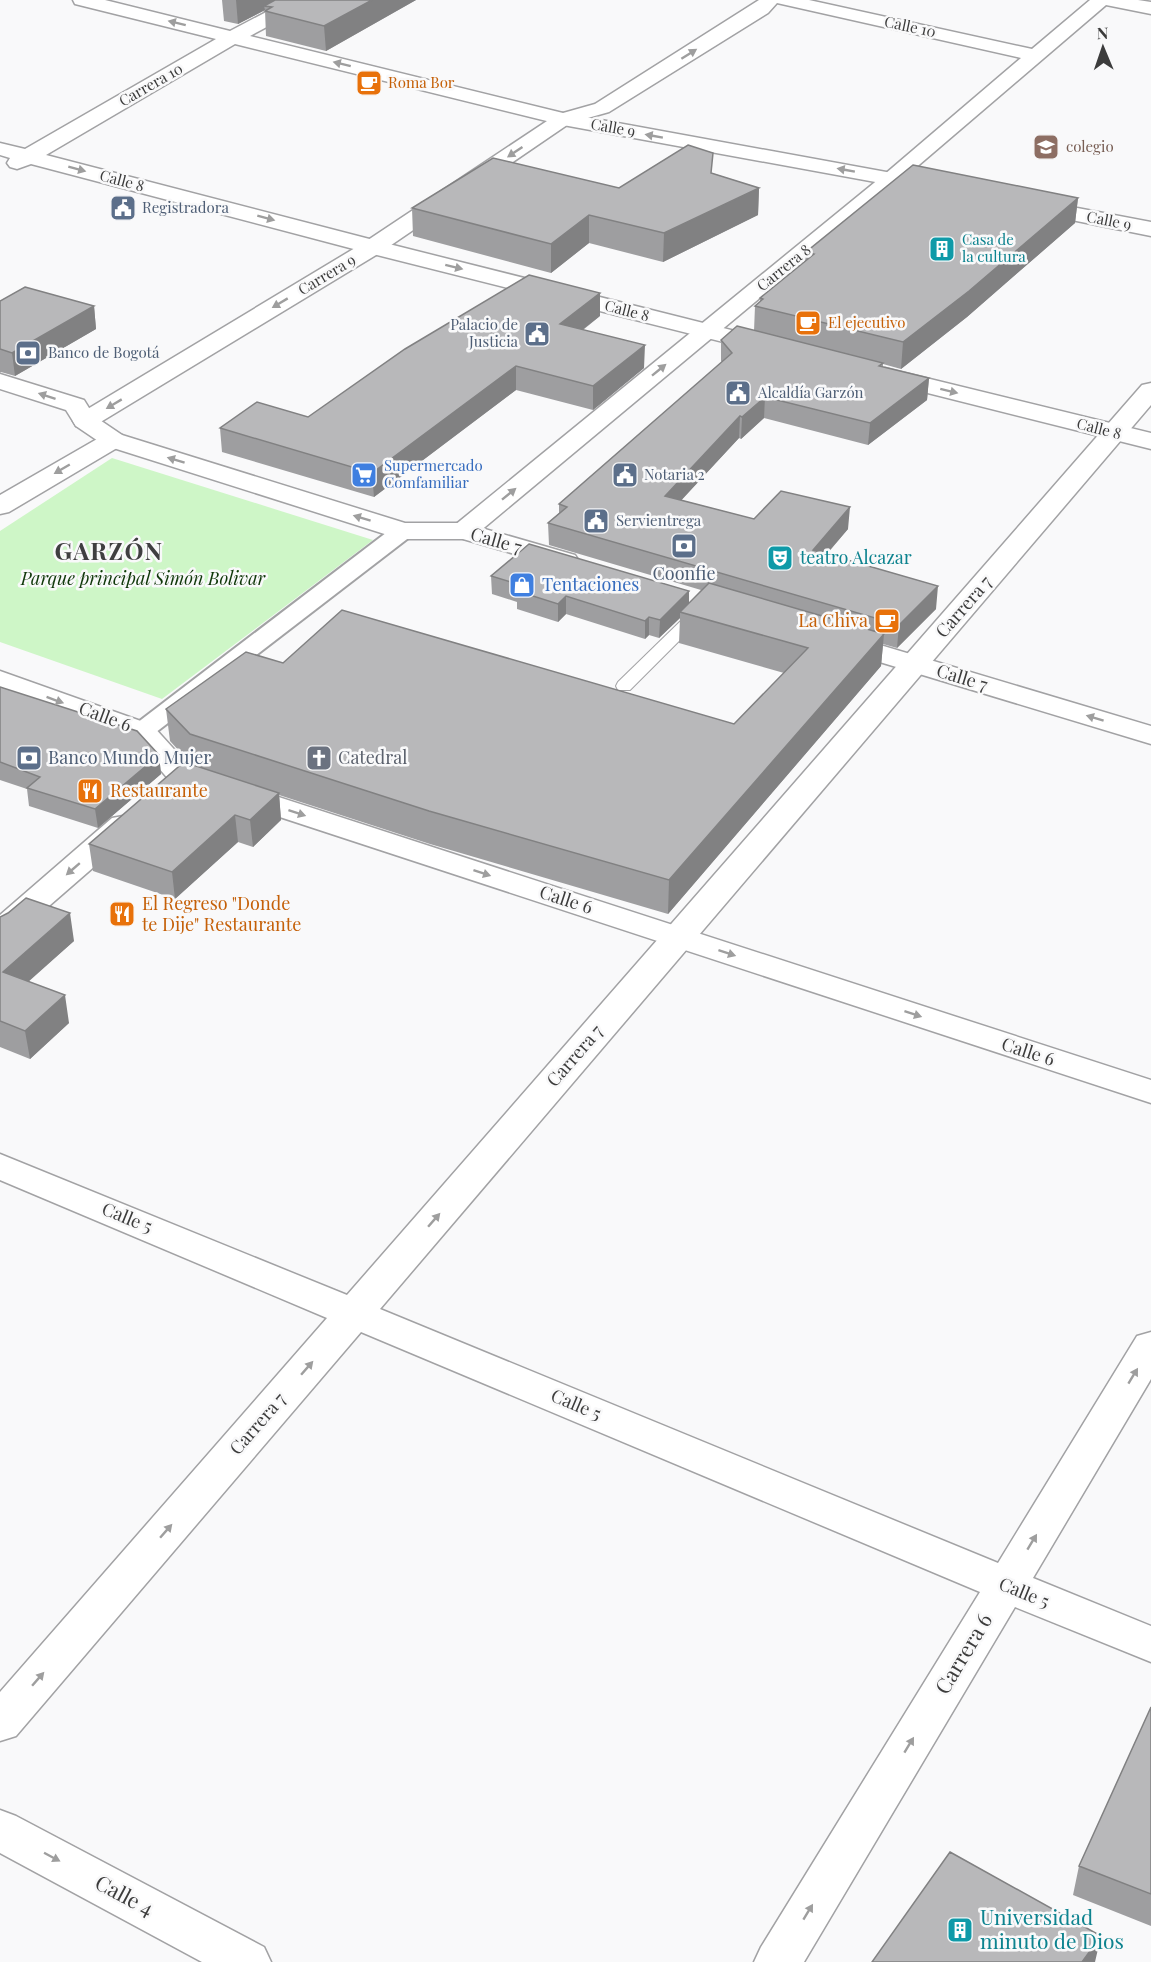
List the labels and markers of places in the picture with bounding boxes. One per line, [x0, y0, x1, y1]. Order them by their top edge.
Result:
cafe icon: Roma Bor [354, 68, 384, 98]
place label: Roma Bor [388, 72, 455, 92]
school or university icon: colegio [1031, 132, 1061, 162]
place label: colegio [1066, 136, 1114, 156]
public building icon: Registradora [108, 193, 138, 223]
place label: Registradora [142, 197, 229, 217]
place label: Casa de la cultura [962, 229, 1026, 266]
building icon: Casa de la cultura [927, 234, 957, 264]
cafe icon: El ejecutivo [793, 308, 823, 338]
place label: El ejecutivo [828, 312, 905, 332]
place label: Palacio de Justicia [450, 314, 519, 351]
public building icon: Palacio de Justicia [522, 319, 552, 349]
bank icon: Banco de Bogotá [13, 338, 43, 368]
place label: Banco de Bogotá [48, 342, 160, 362]
public building icon: Alcaldía Garzón [723, 378, 753, 408]
place label: Alcaldía Garzón [757, 382, 864, 402]
place label: Supermercado Comfamiliar [384, 455, 483, 492]
supermarket icon: Supermercado Comfamiliar [349, 460, 379, 490]
public building icon: Notaria 2 [610, 460, 640, 490]
place label: Notaria 2 [644, 464, 705, 484]
public building icon: Servientrega [581, 506, 611, 536]
place label: Servientrega [616, 510, 702, 530]
bank icon: Coonfie [669, 531, 699, 561]
theatre icon: teatro Alcazar [765, 543, 795, 573]
place label: teatro Alcazar [800, 545, 912, 569]
place label: Coonfie [652, 561, 716, 585]
shop icon: Tentaciones [507, 570, 537, 600]
place label: Tentaciones [542, 572, 639, 596]
cafe icon: La Chiva [872, 606, 902, 636]
place label: La Chiva [798, 608, 868, 632]
bank icon: Banco Mundo Mujer [14, 743, 44, 773]
church icon: Catedral [304, 743, 334, 773]
place label: Banco Mundo Mujer [48, 745, 211, 769]
place label: Catedral [338, 745, 407, 769]
restaurant icon: Restaurante [75, 776, 105, 806]
place label: Restaurante [110, 778, 208, 802]
place label: El Regreso "Donde te Dije" Restaurante [142, 891, 301, 936]
restaurant icon: El Regreso "Donde te Dije" Restaurante [107, 899, 137, 929]
place label: Universidad minuto de Dios [980, 1902, 1124, 1954]
building icon: Universidad minuto de Dios [945, 1915, 975, 1945]

